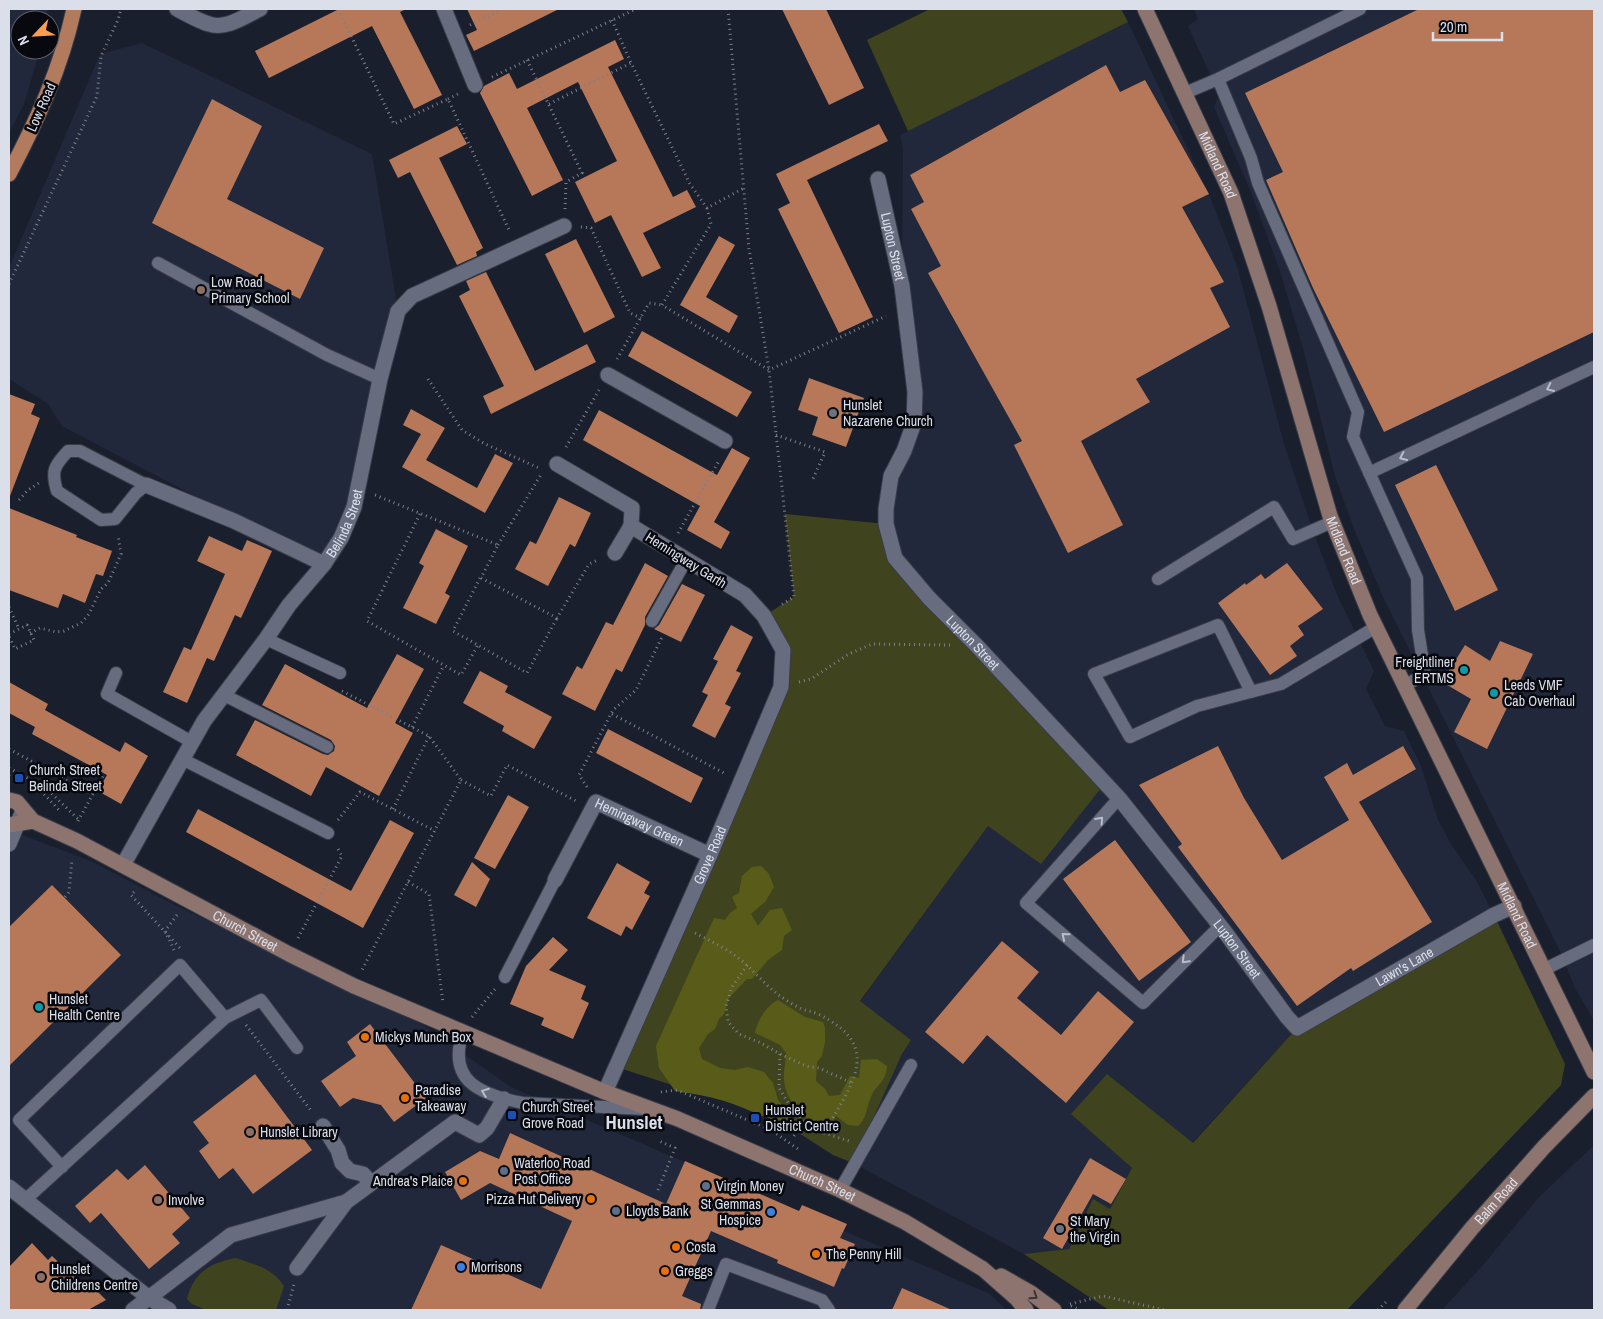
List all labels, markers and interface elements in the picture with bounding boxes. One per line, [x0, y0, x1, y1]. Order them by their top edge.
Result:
north arrow [10, 10, 60, 60]
scale bar [1433, 10, 1502, 42]
text: 20 m [1440, 16, 1467, 37]
text: N [13, 33, 33, 48]
street label: Low Road [22, 80, 60, 134]
street label: Midland Road [1195, 129, 1241, 200]
street label: Lupton Street [877, 211, 909, 282]
place label: Low Road Primary School [211, 273, 289, 307]
marker: Low Road Primary School [195, 284, 207, 296]
one-way arrow [1546, 382, 1555, 392]
place label: Hunslet Nazarene Church [843, 396, 933, 430]
marker: Hunslet Nazarene Church [827, 407, 839, 419]
one-way arrow [1399, 451, 1408, 461]
street label: Belinda Street [322, 488, 366, 561]
street label: Midland Road [1322, 514, 1366, 587]
street label: Hemingway Garth [642, 528, 730, 592]
street label: Lupton Street [942, 611, 1004, 673]
place label: Freightliner ERTMS [1395, 653, 1454, 687]
marker: Freightliner ERTMS [1458, 664, 1470, 676]
place label: Leeds VMF Cab Overhaul [1504, 676, 1575, 710]
marker: Leeds VMF Cab Overhaul [1488, 687, 1500, 699]
place label: Church Street Belinda Street [29, 761, 102, 795]
marker: Church Street Belinda Street [13, 772, 25, 784]
street label: Hemingway Green [592, 794, 687, 851]
one-way arrow [1094, 817, 1103, 826]
street label: Grove Road [689, 823, 730, 887]
street label: Midland Road [1493, 879, 1541, 951]
street label: Church Street [210, 906, 281, 955]
street label: Lupton Street [1209, 916, 1265, 982]
one-way arrow [1062, 934, 1071, 942]
street label: Lawn's Lane [1372, 943, 1437, 990]
one-way arrow [1182, 954, 1191, 963]
place label: Hunslet Health Centre [49, 990, 120, 1024]
marker: Hunslet Health Centre [33, 1001, 45, 1013]
place label: Mickys Munch Box [375, 1028, 472, 1046]
marker: Mickys Munch Box [359, 1031, 371, 1043]
place label: Paradise Takeaway [415, 1081, 467, 1115]
one-way arrow [481, 1088, 489, 1098]
marker: Paradise Takeaway [399, 1092, 411, 1104]
place label: Church Street Grove Road [522, 1098, 593, 1132]
place label: Hunslet District Centre [765, 1101, 839, 1135]
marker: Church Street Grove Road [506, 1109, 518, 1121]
district label: Hunslet [605, 1109, 663, 1135]
marker: Hunslet District Centre [749, 1112, 761, 1124]
place label: Hunslet Library [260, 1123, 338, 1141]
marker: Hunslet Library [244, 1126, 256, 1138]
place label: Waterloo Road Post Office [514, 1154, 590, 1188]
street label: Church Street [786, 1160, 859, 1205]
marker: Waterloo Road Post Office [498, 1165, 510, 1177]
place label: Andrea's Plaice [372, 1172, 453, 1190]
street label: Balm Road [1470, 1174, 1522, 1228]
marker: Andrea's Plaice [457, 1175, 469, 1187]
place label: Virgin Money [716, 1177, 784, 1195]
marker: Virgin Money [700, 1180, 712, 1192]
place label: Pizza Hut Delivery [486, 1190, 581, 1208]
place label: Involve [168, 1191, 204, 1209]
marker: Pizza Hut Delivery [585, 1193, 597, 1205]
marker: Involve [152, 1194, 164, 1206]
place label: St Gemmas Hospice [700, 1195, 761, 1229]
place label: Lloyds Bank [626, 1202, 689, 1220]
marker: Lloyds Bank [610, 1205, 622, 1217]
marker: St Gemmas Hospice [765, 1206, 777, 1218]
place label: St Mary the Virgin [1070, 1212, 1120, 1246]
marker: St Mary the Virgin [1054, 1223, 1066, 1235]
place label: Costa [686, 1238, 717, 1256]
marker: Costa [670, 1241, 682, 1253]
place label: The Penny Hill [826, 1245, 901, 1263]
marker: The Penny Hill [810, 1248, 822, 1260]
place label: Morrisons [471, 1258, 522, 1276]
place label: Hunslet Childrens Centre [51, 1260, 138, 1294]
marker: Morrisons [455, 1261, 467, 1273]
place label: Greggs [675, 1262, 713, 1280]
marker: Greggs [659, 1265, 671, 1277]
marker: Hunslet Childrens Centre [35, 1271, 47, 1283]
one-way arrow [1028, 1289, 1037, 1299]

